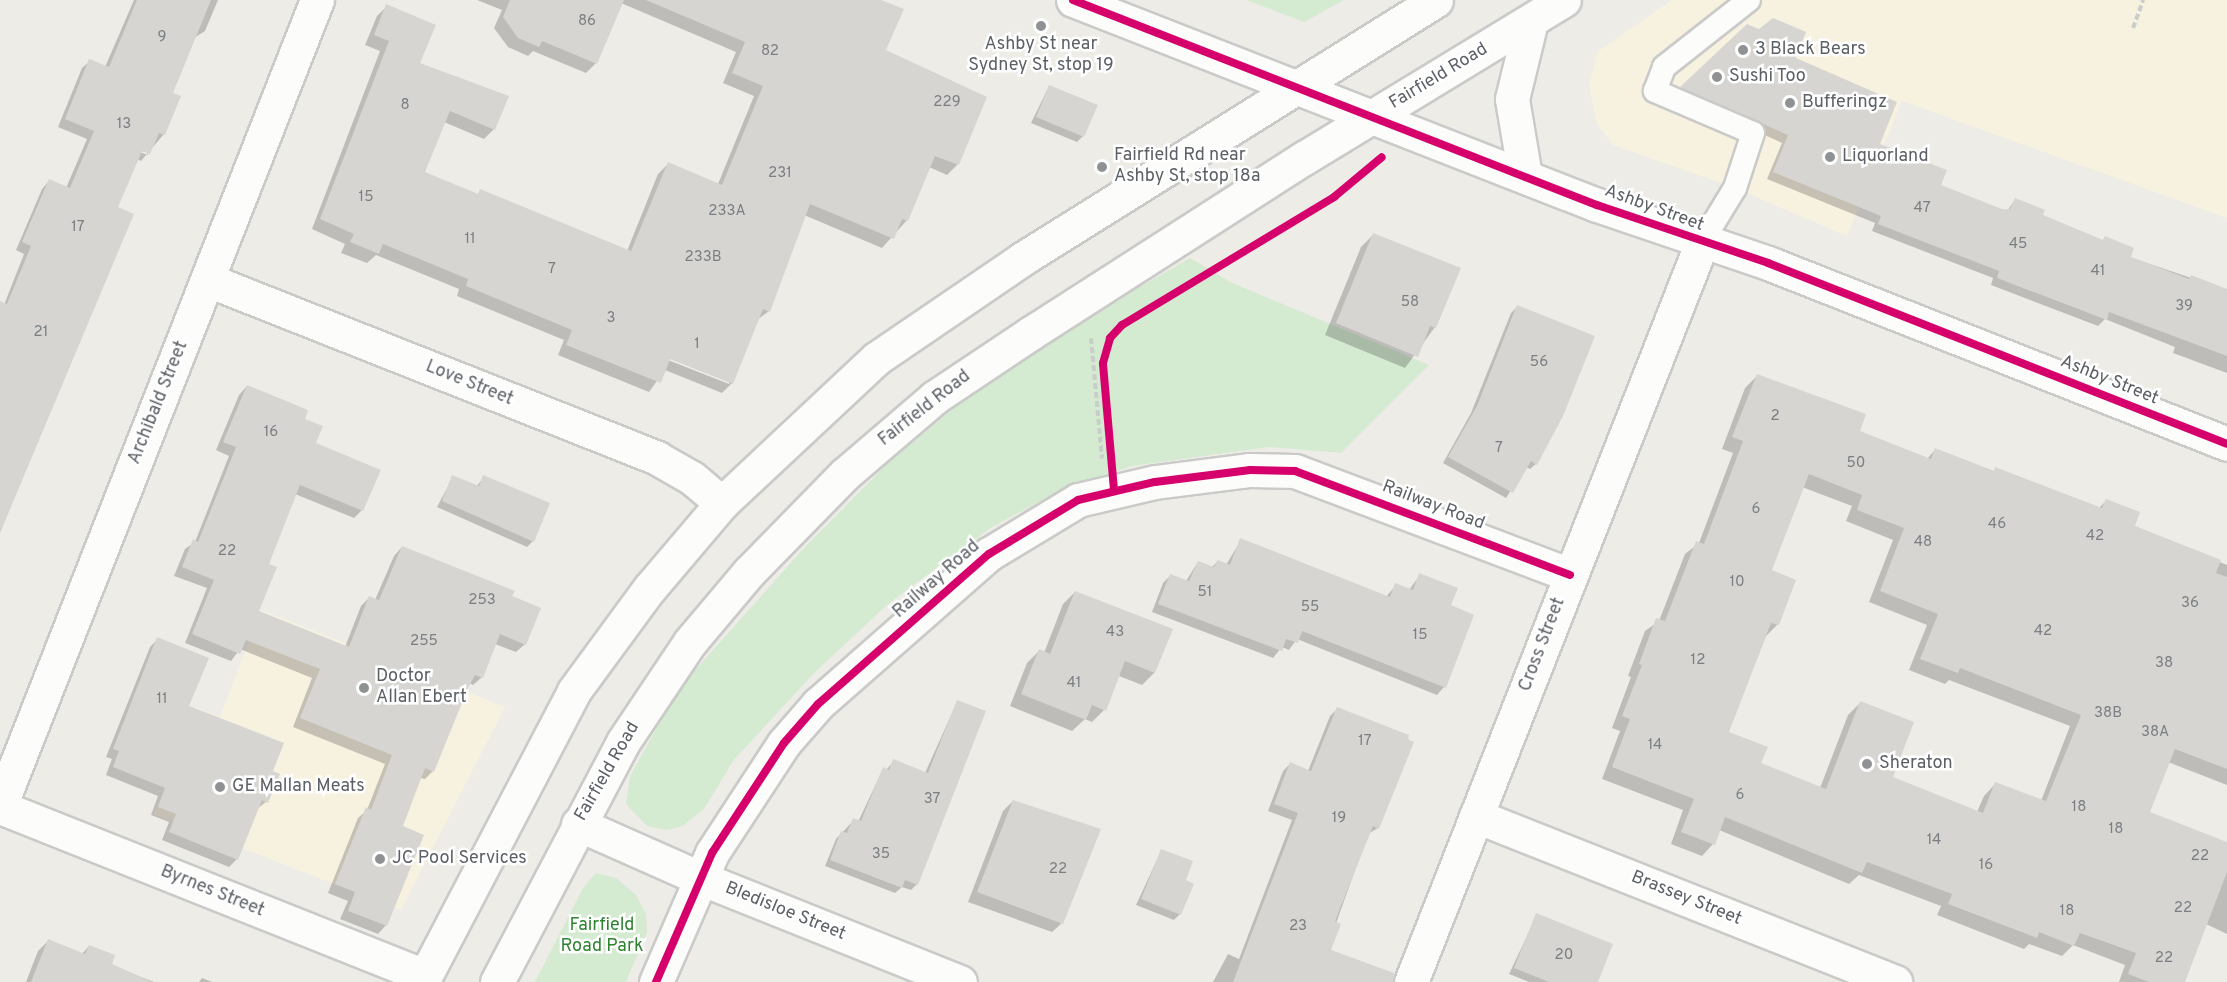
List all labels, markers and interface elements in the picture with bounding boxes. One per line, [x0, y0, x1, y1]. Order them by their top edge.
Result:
house number: 86 [578, 13, 596, 31]
marker: Ashby St near Sydney St, stop 19 [1034, 19, 1048, 33]
house number: 9 [158, 29, 166, 47]
place label: Ashby St near Sydney St, stop 19 [968, 35, 1114, 78]
street label: Fairfield Road [1386, 39, 1492, 115]
place label: 3 Black Bears [1755, 39, 1866, 61]
house number: 82 [761, 43, 779, 61]
marker: 3 Black Bears [1736, 43, 1750, 57]
place label: Sushi Too [1729, 66, 1807, 88]
marker: Sushi Too [1710, 70, 1724, 84]
place label: Bufferingz [1802, 92, 1887, 114]
house number: 229 [933, 94, 961, 112]
marker: Bufferingz [1783, 96, 1797, 110]
house number: 8 [400, 97, 410, 115]
house number: 13 [117, 116, 131, 134]
place label: Fairfield Rd near Ashby St, stop 18a [1114, 146, 1260, 188]
place label: Liquorland [1842, 146, 1929, 168]
marker: Liquorland [1823, 150, 1837, 164]
marker: Fairfield Rd near Ashby St, stop 18a [1095, 160, 1109, 174]
house number: 231 [768, 165, 792, 183]
street label: Ashby Street [1601, 181, 1707, 237]
house number: 15 [359, 189, 373, 207]
house number: 47 [1914, 200, 1930, 218]
house number: 233A [708, 203, 746, 221]
house number: 17 [71, 219, 85, 237]
house number: 11 [464, 231, 476, 249]
house number: 45 [2009, 236, 2027, 254]
house number: 233B [684, 249, 722, 267]
house number: 7 [548, 261, 556, 279]
house number: 41 [2091, 263, 2105, 281]
house number: 58 [1401, 294, 1419, 312]
house number: 39 [2175, 298, 2193, 316]
house number: 3 [606, 310, 616, 328]
house number: 21 [34, 324, 48, 342]
house number: 1 [694, 336, 700, 354]
street label: Archibald Street [124, 338, 194, 468]
street label: Ashby Street [2057, 351, 2161, 411]
house number: 56 [1530, 354, 1548, 372]
street label: Love Street [422, 357, 516, 411]
street label: Fairfield Road [875, 366, 975, 452]
house number: 2 [1770, 408, 1780, 426]
house number: 16 [264, 424, 278, 442]
house number: 7 [1495, 440, 1503, 458]
house number: 50 [1847, 455, 1865, 473]
street label: Railway Road [1379, 477, 1487, 535]
house number: 6 [1752, 501, 1760, 519]
house number: 46 [1988, 516, 2006, 534]
house number: 42 [2086, 528, 2104, 546]
house number: 48 [1914, 534, 1932, 552]
street label: Railway Road [889, 536, 985, 624]
house number: 22 [218, 543, 236, 561]
house number: 10 [1729, 574, 1745, 592]
house number: 51 [1198, 584, 1212, 602]
house number: 253 [468, 592, 496, 610]
street label: Cross Street [1515, 595, 1571, 695]
house number: 36 [2181, 595, 2199, 613]
house number: 55 [1301, 599, 1319, 617]
house number: 42 [2034, 623, 2052, 641]
house number: 43 [1106, 624, 1124, 642]
house number: 15 [1413, 627, 1427, 645]
house number: 255 [410, 633, 438, 651]
house number: 12 [1691, 652, 1705, 670]
house number: 38 [2155, 655, 2173, 673]
place label: Doctor Allan Ebert [376, 667, 467, 710]
house number: 41 [1067, 675, 1081, 693]
marker: Doctor Allan Ebert [357, 681, 371, 695]
house number: 11 [156, 691, 168, 709]
house number: 38B [2094, 705, 2122, 723]
street label: Fairfield Road [571, 719, 645, 825]
house number: 38A [2141, 724, 2169, 742]
house number: 17 [1358, 733, 1372, 751]
house number: 14 [1648, 737, 1662, 755]
place label: Sheraton [1879, 753, 1953, 775]
marker: Sheraton [1860, 757, 1874, 771]
place label: GE Mallan Meats [232, 776, 365, 798]
marker: GE Mallan Meats [213, 780, 227, 794]
house number: 6 [1736, 787, 1744, 805]
house number: 37 [924, 791, 940, 809]
house number: 18 [2072, 799, 2086, 817]
house number: 19 [1332, 810, 1346, 828]
house number: 18 [2109, 821, 2123, 839]
house number: 14 [1927, 832, 1941, 850]
house number: 35 [872, 846, 890, 864]
place label: JC Pool Services [392, 848, 527, 870]
house number: 22 [2191, 848, 2209, 866]
marker: JC Pool Services [373, 852, 387, 866]
house number: 16 [1979, 857, 1993, 875]
street label: Byrnes Street [157, 861, 267, 923]
house number: 22 [1049, 861, 1067, 879]
street label: Brassey Street [1628, 867, 1744, 931]
street label: Bledisloe Street [722, 878, 848, 946]
house number: 22 [2174, 900, 2192, 918]
house number: 18 [2060, 903, 2074, 921]
park label: Fairfield Road Park [560, 916, 644, 958]
house number: 23 [1289, 918, 1307, 936]
house number: 20 [1555, 947, 1573, 965]
house number: 22 [2155, 950, 2173, 968]

